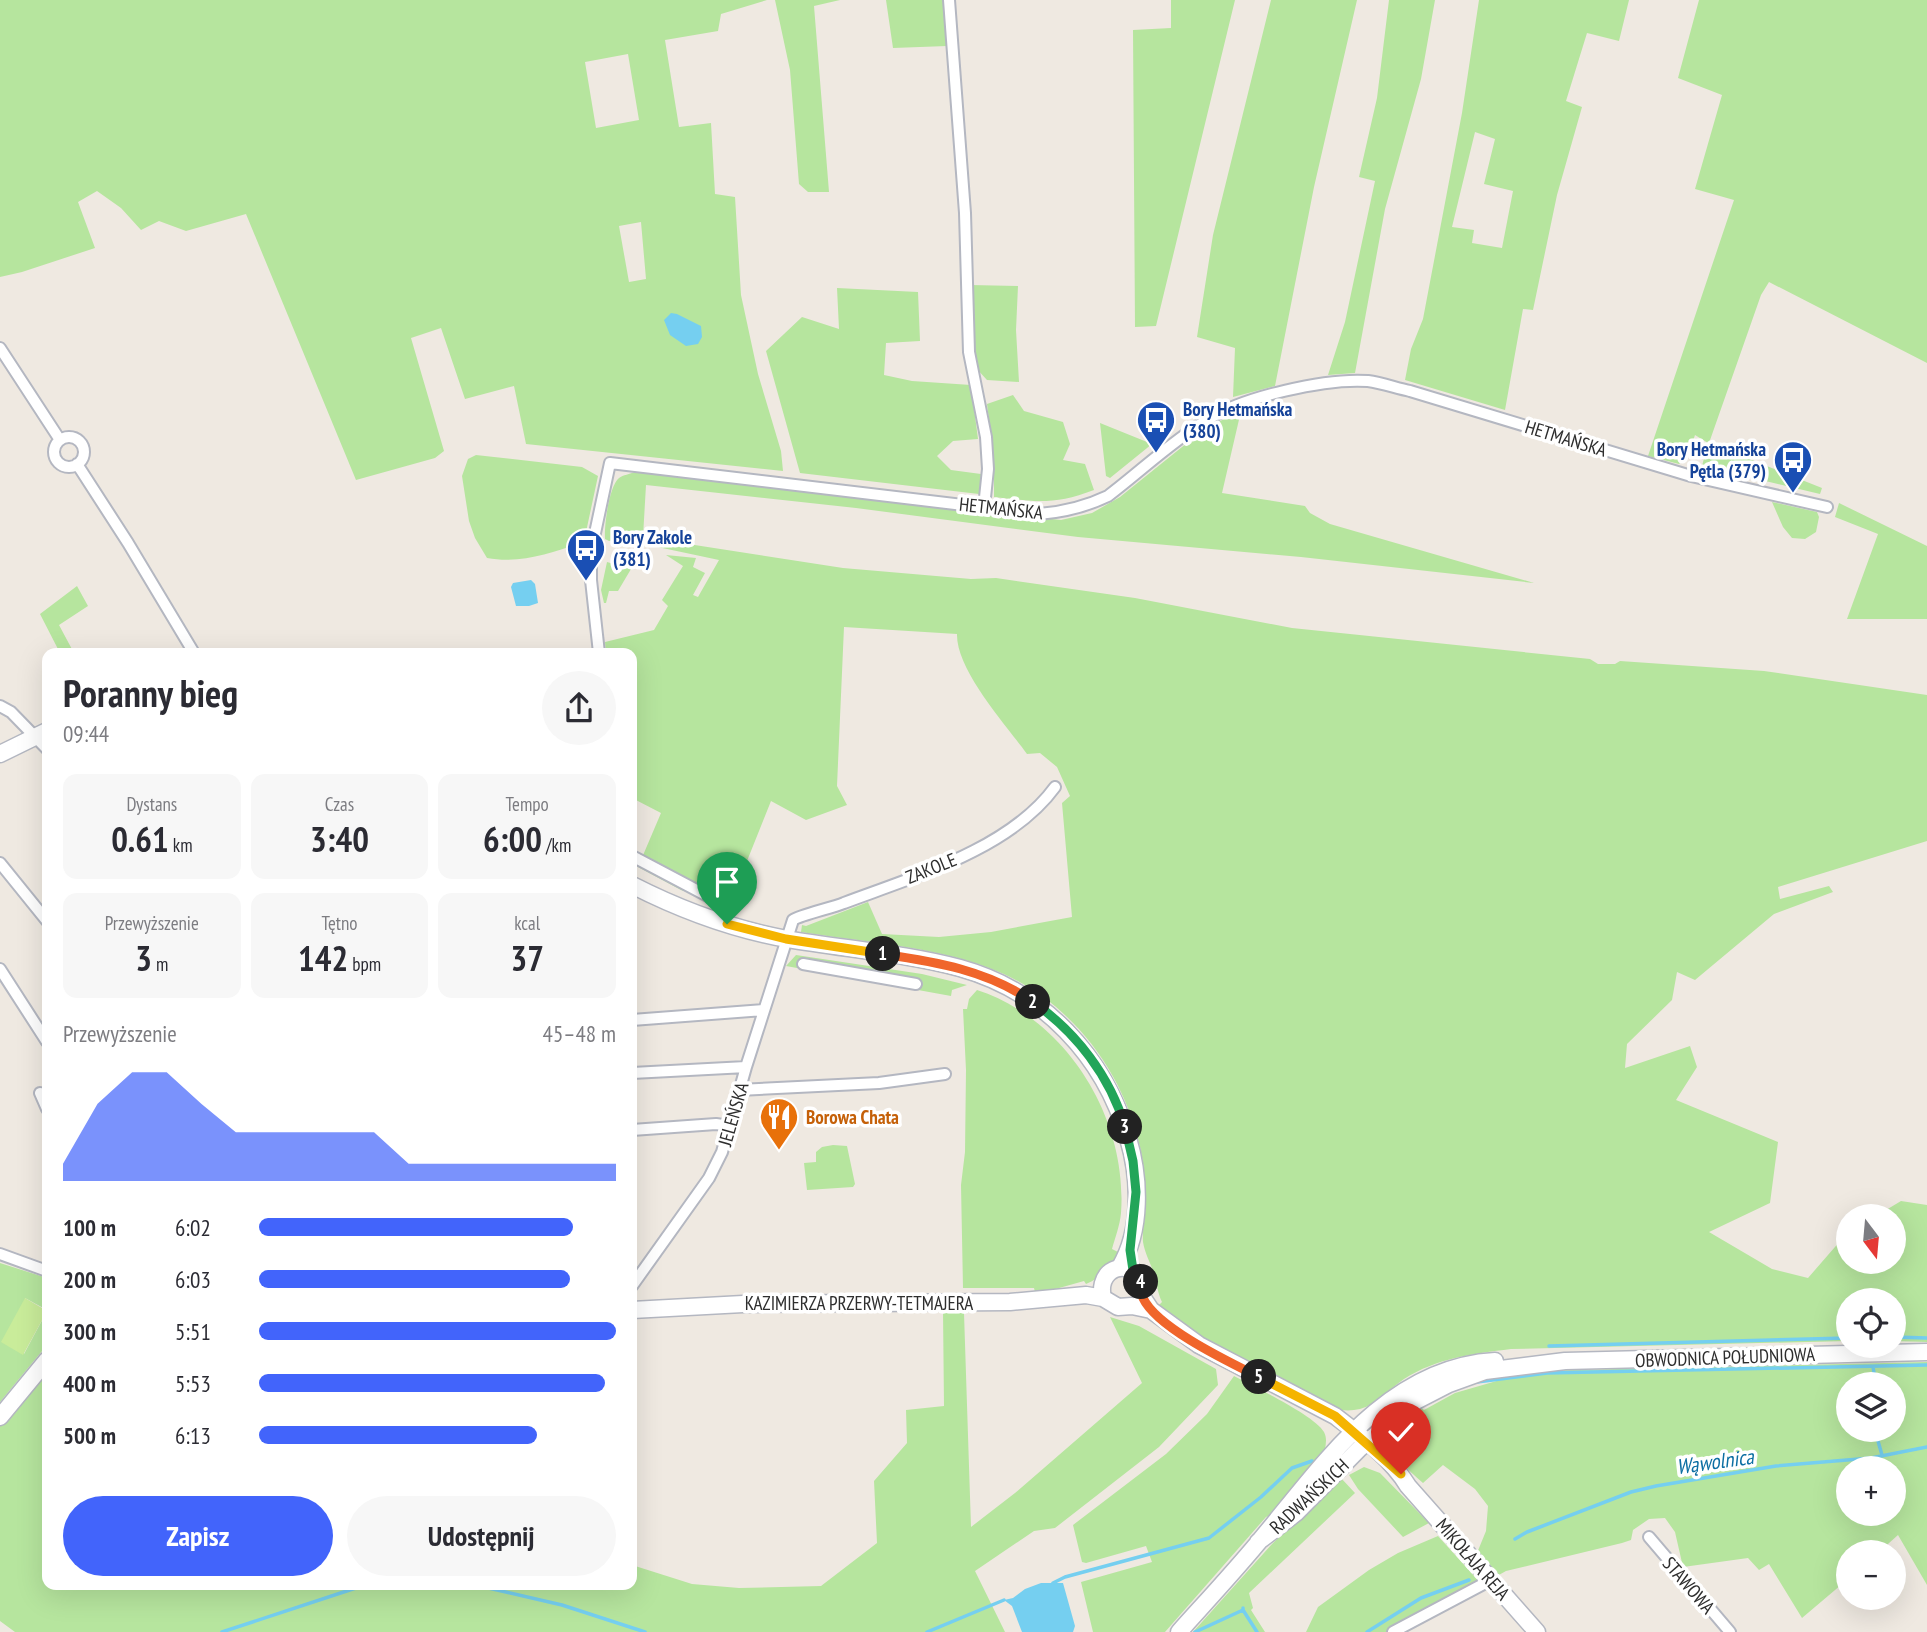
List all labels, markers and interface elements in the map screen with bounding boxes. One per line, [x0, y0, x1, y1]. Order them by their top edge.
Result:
place label: Bory Hetmańska (380) [1183, 397, 1292, 443]
bus stop icon: Bory Hetmańska (380) [1135, 399, 1177, 454]
street label: HETMAŃSKA [1522, 414, 1610, 462]
place label: Bory Hetmańska Pętla (379) [1657, 437, 1766, 483]
bus stop icon: Bory Hetmańska Pętla (379) [1772, 439, 1814, 494]
street label: HETMAŃSKA [958, 492, 1044, 524]
place label: Bory Zakole (381) [613, 525, 692, 571]
bus stop icon: Bory Zakole (381) [565, 527, 607, 582]
text: Poranny bieg [63, 668, 238, 717]
button: share [542, 671, 616, 745]
text: 09:44 [63, 719, 109, 748]
text: Dystans [126, 792, 177, 816]
text: Czas [325, 792, 354, 816]
text: Tempo [506, 792, 549, 816]
text: 0.61 [111, 816, 169, 862]
text: 3:40 [310, 816, 369, 862]
text: 6:00 [483, 816, 542, 862]
text: km [169, 833, 193, 857]
text: /km [542, 833, 571, 857]
street label: ZAKOLE [902, 847, 960, 889]
pin [697, 852, 757, 924]
icon: arrive [708, 863, 746, 901]
text: Przewyższenie [105, 911, 199, 935]
text: Tętno [321, 911, 358, 935]
text: kcal [514, 911, 540, 935]
text: 3 [135, 935, 152, 981]
text: 142 [298, 935, 348, 981]
text: 37 [510, 935, 544, 981]
pin: 1 [866, 936, 900, 972]
text: 1 [878, 941, 887, 965]
text: m [152, 952, 168, 976]
text: bpm [348, 952, 381, 976]
pin: 2 [1016, 984, 1050, 1020]
text: 2 [1028, 989, 1037, 1013]
text: Przewyższenie [63, 1019, 177, 1048]
text: 45–48 m [543, 1019, 616, 1048]
street label: JELEŃSKA [712, 1079, 753, 1150]
restaurant icon: Borowa Chata [758, 1096, 800, 1151]
place label: Borowa Chata [806, 1105, 899, 1129]
pin: 3 [1108, 1110, 1142, 1144]
text: 3 [1120, 1114, 1129, 1138]
north arrow [1836, 1204, 1906, 1274]
map controls [1836, 1204, 1906, 1610]
text: 100 m [63, 1213, 116, 1242]
text: 6:02 [175, 1213, 211, 1242]
pin: 4 [1124, 1264, 1158, 1300]
text: 200 m [63, 1265, 116, 1294]
text: 6:03 [175, 1265, 211, 1294]
text: 4 [1136, 1269, 1145, 1293]
button: locate [1836, 1288, 1906, 1358]
street label: KAZIMIERZA PRZERWY-TETMAJERA [745, 1291, 973, 1315]
text: 300 m [63, 1317, 116, 1346]
text: 5:51 [175, 1317, 211, 1346]
street label: OBWODNICA POŁUDNIOWA [1635, 1342, 1815, 1372]
pin: 5 [1242, 1360, 1276, 1394]
text: 5 [1254, 1364, 1263, 1388]
text: 400 m [63, 1369, 116, 1398]
text: 5:53 [175, 1369, 211, 1398]
button: layers [1836, 1372, 1906, 1442]
pin [1371, 1402, 1431, 1474]
icon: check [1382, 1413, 1420, 1451]
text: 500 m [63, 1421, 116, 1450]
text: 6:13 [175, 1421, 211, 1450]
water label: Wąwolnica [1675, 1443, 1757, 1480]
street label: RADWAŃSKICH [1264, 1453, 1354, 1539]
button: + [1836, 1456, 1906, 1526]
button: Zapisz [63, 1496, 333, 1576]
button: Udostępnij [347, 1496, 616, 1576]
street label: MIKOŁAJA REJA [1431, 1513, 1515, 1605]
button: − [1836, 1540, 1906, 1610]
street label: STAWOWA [1658, 1551, 1720, 1619]

